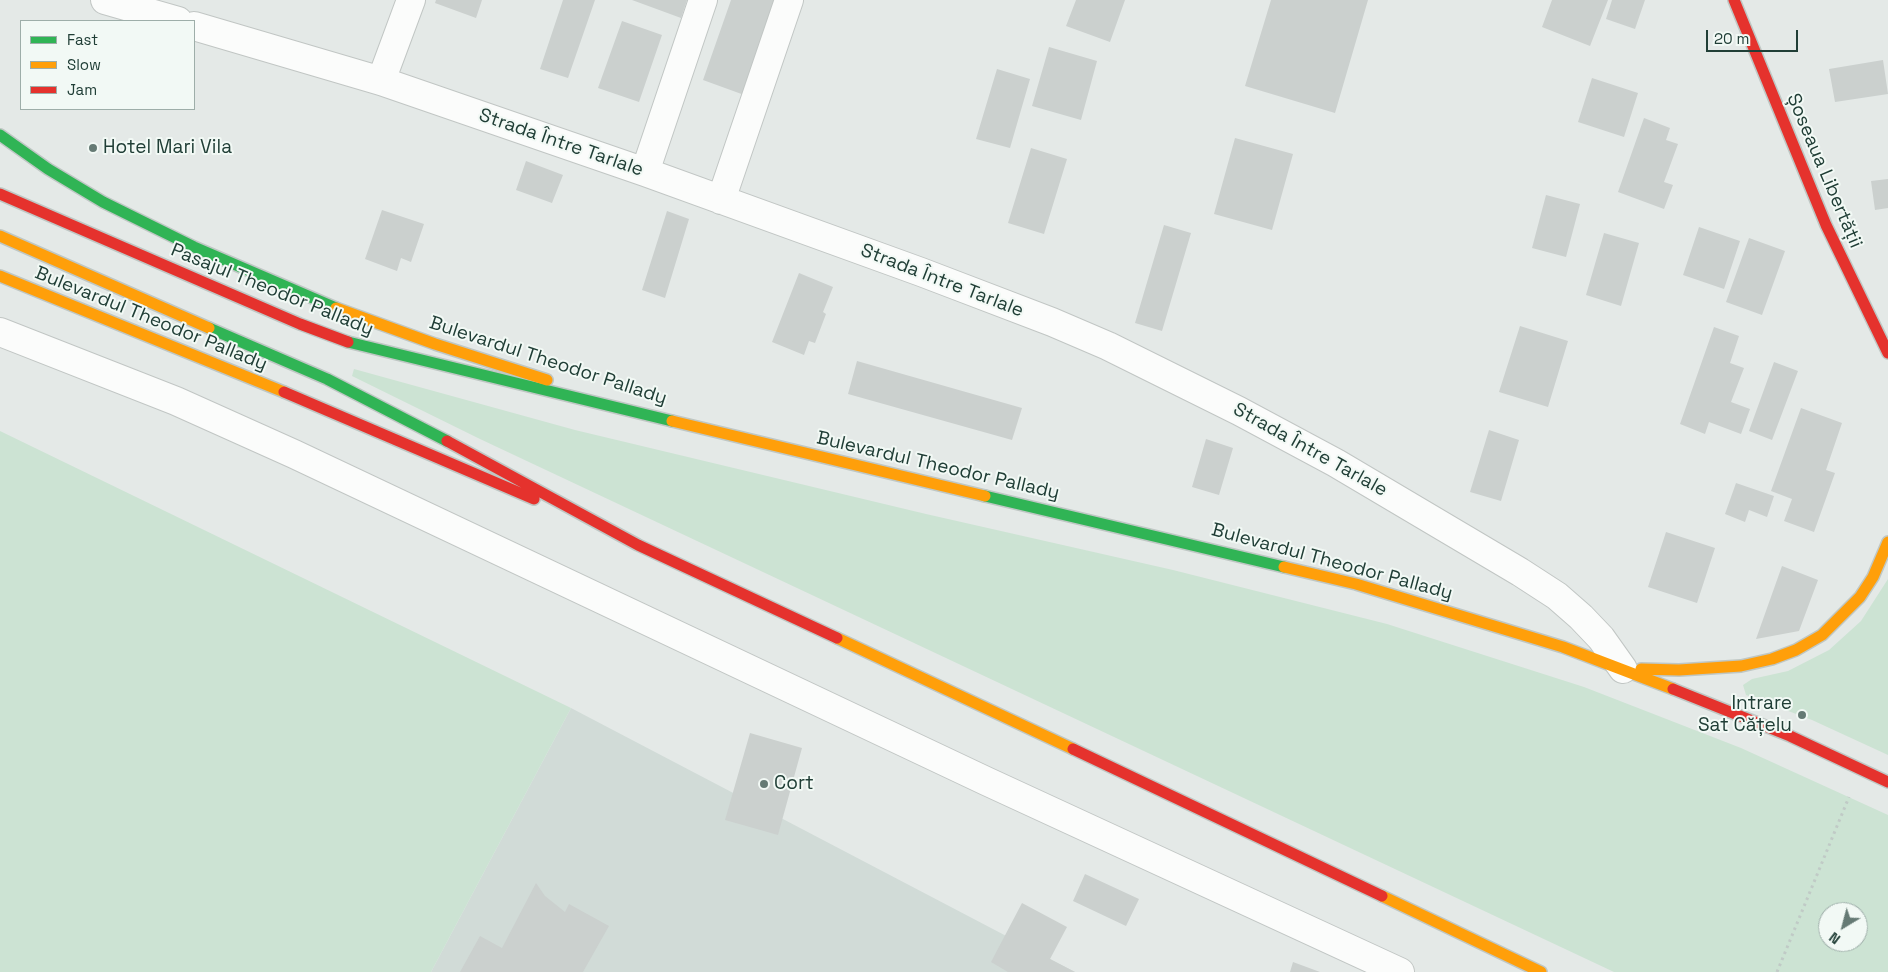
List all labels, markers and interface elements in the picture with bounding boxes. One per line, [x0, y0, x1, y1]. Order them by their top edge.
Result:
legend [20, 20, 195, 110]
scale bar [1708, 20, 1800, 52]
text: 20 m [1714, 29, 1749, 48]
text: Fast [67, 30, 98, 49]
text: Slow [67, 55, 101, 74]
text: Jam [67, 80, 97, 99]
street label: Șoseaua Libertății [1781, 90, 1867, 252]
street label: Strada Între Tarlale [476, 104, 646, 182]
place label: Hotel Mari Vila [103, 137, 232, 159]
marker: Hotel Mari Vila [87, 142, 99, 154]
street label: Pasajul Theodor Pallady [167, 239, 377, 341]
street label: Strada Între Tarlale [857, 239, 1027, 323]
street label: Bulevardul Theodor Pallady [31, 262, 271, 376]
street label: Bulevardul Theodor Pallady [426, 312, 670, 410]
street label: Strada Între Tarlale [1229, 398, 1391, 502]
street label: Bulevardul Theodor Pallady [814, 427, 1062, 505]
street label: Bulevardul Theodor Pallady [1209, 519, 1455, 605]
place label: Intrare Sat Cățelu [1698, 693, 1792, 737]
marker: Intrare Sat Cățelu [1796, 709, 1808, 721]
place label: Cort [774, 773, 814, 795]
marker: Cort [758, 778, 770, 790]
north arrow [1818, 902, 1868, 952]
text: N [1825, 928, 1844, 948]

